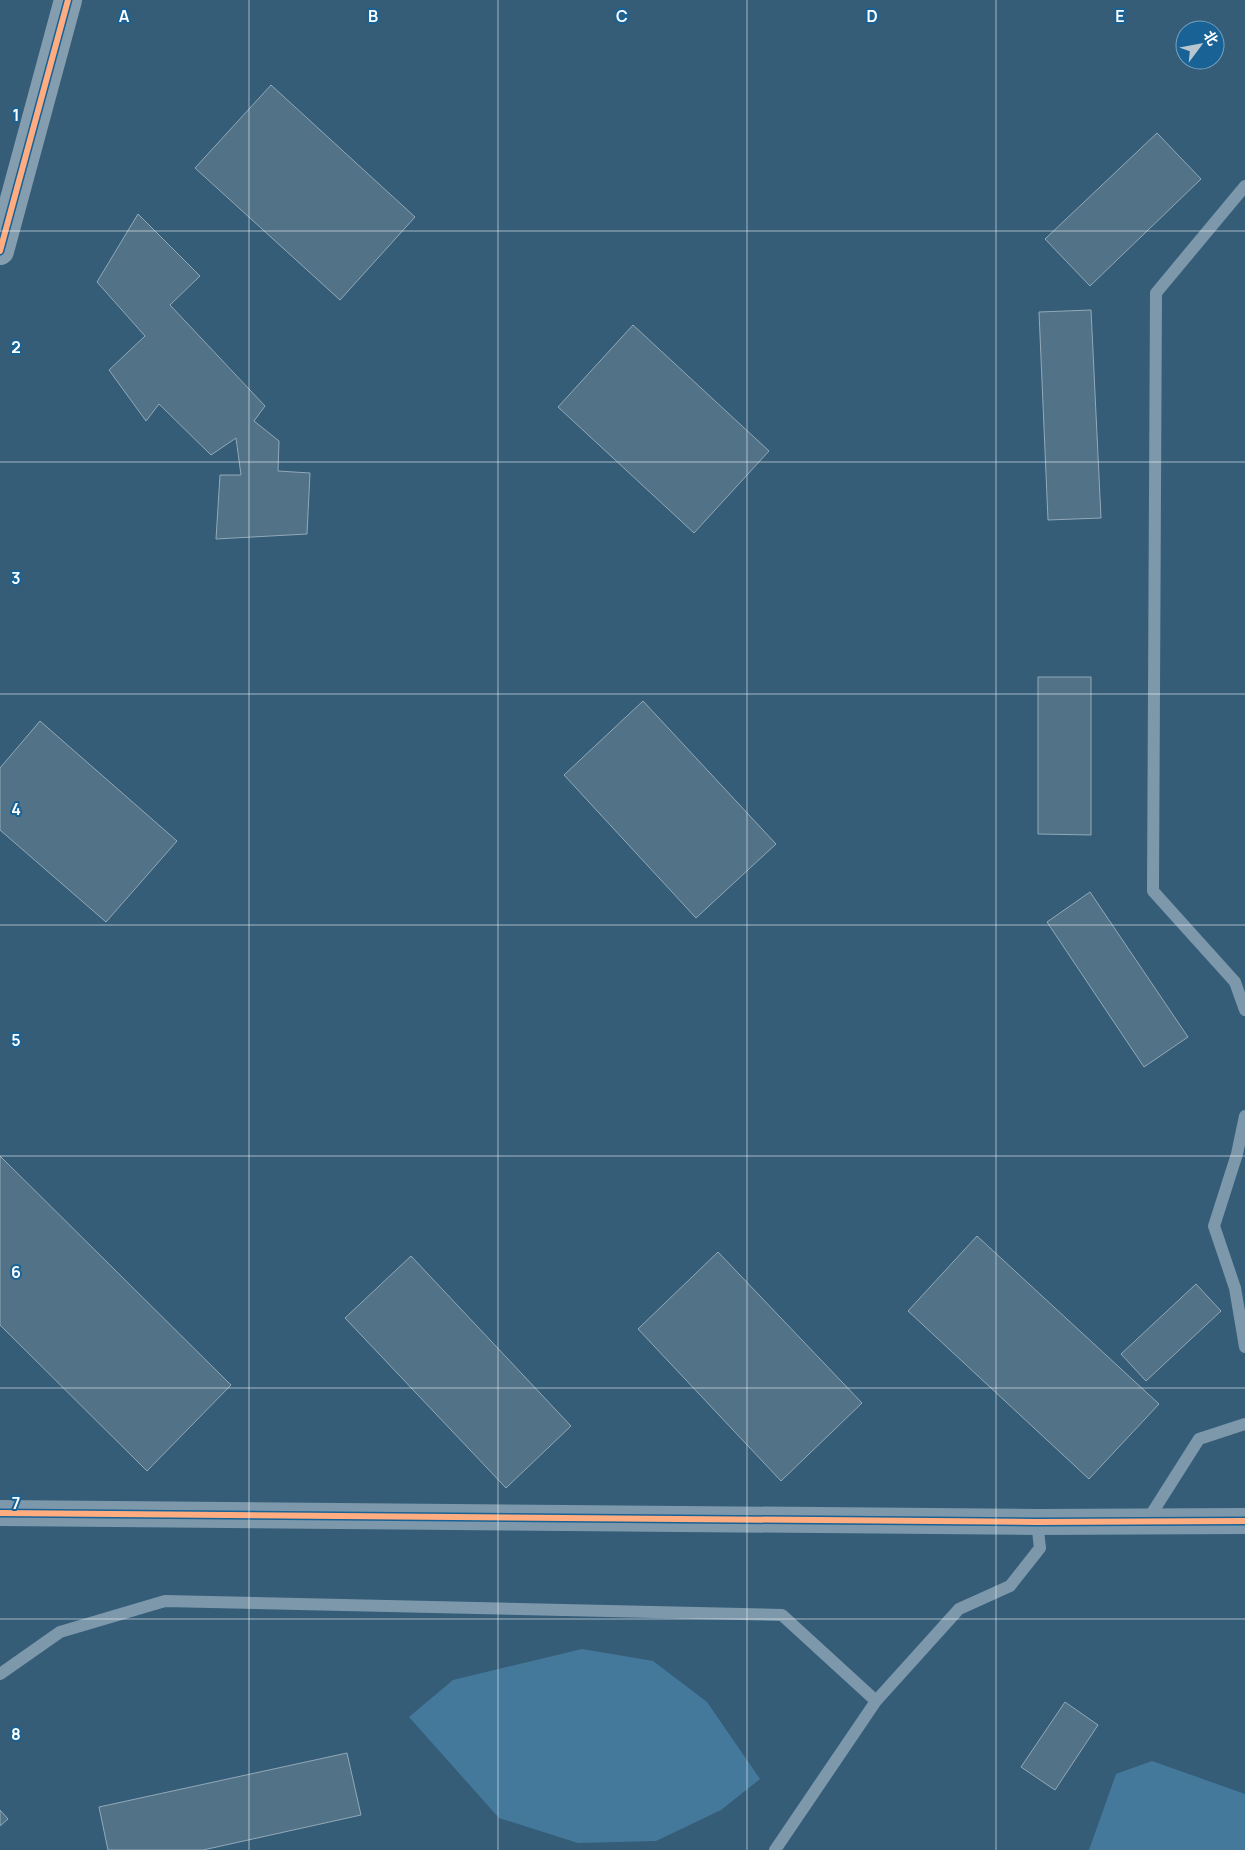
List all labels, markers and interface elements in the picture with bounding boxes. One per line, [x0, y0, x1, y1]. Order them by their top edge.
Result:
text: A [119, 5, 130, 27]
text: B [368, 5, 378, 27]
text: C [616, 5, 628, 27]
text: D [866, 5, 878, 27]
text: E [1115, 5, 1125, 27]
north arrow [1175, 20, 1225, 70]
text: 北 [1200, 27, 1223, 49]
text: 1 [12, 104, 20, 126]
text: 2 [11, 336, 21, 358]
text: 3 [11, 567, 21, 589]
text: 4 [11, 798, 21, 820]
text: 5 [11, 1029, 21, 1051]
text: 6 [11, 1261, 21, 1283]
text: 7 [12, 1492, 20, 1514]
text: 8 [11, 1723, 21, 1745]

